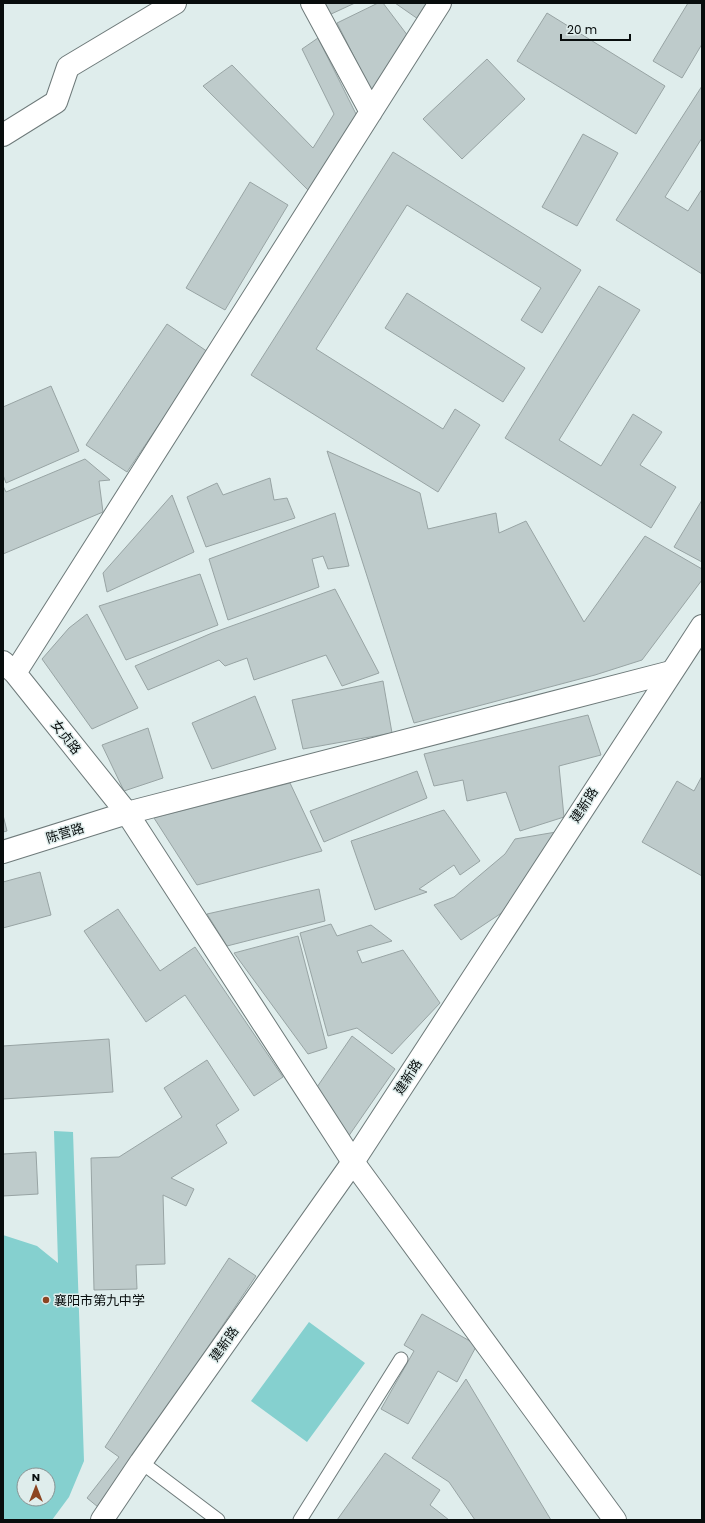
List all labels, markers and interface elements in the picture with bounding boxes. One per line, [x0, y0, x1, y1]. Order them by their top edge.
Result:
scale bar [561, 16, 630, 42]
text: 20 m [567, 21, 597, 38]
street label: 女贞路 [47, 716, 85, 758]
street label: 建新路 [565, 783, 603, 827]
street label: 陈营路 [44, 818, 86, 848]
street label: 建新路 [389, 1055, 427, 1099]
place label: 襄阳市第九中学 [54, 1291, 145, 1310]
marker: 襄阳市第九中学 [41, 1295, 51, 1305]
street label: 建新路 [205, 1323, 243, 1365]
north arrow [16, 1467, 56, 1507]
text: N [32, 1469, 40, 1485]

